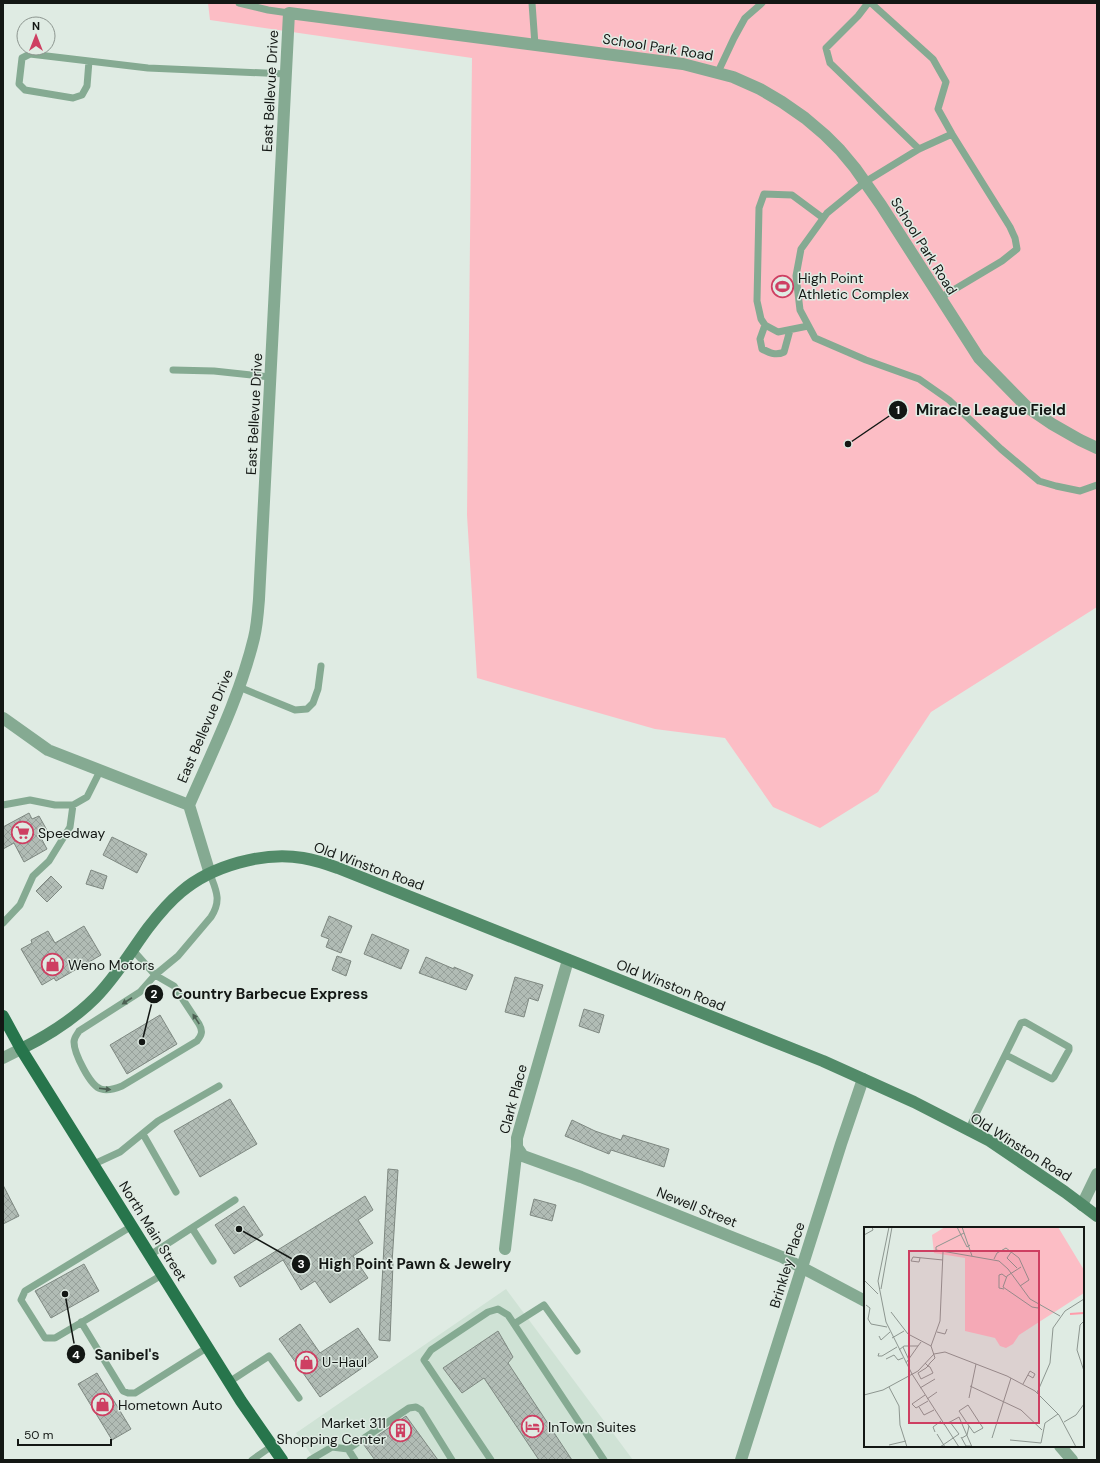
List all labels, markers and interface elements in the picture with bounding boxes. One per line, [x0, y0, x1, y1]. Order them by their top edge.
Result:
north arrow [16, 16, 56, 56]
text: N [32, 19, 40, 33]
street label: School Park Road [601, 29, 715, 65]
street label: East Bellevue Drive [258, 30, 282, 152]
street label: School Park Road [887, 194, 961, 298]
place label: High Point Athletic Complex [798, 269, 909, 303]
sports icon: High Point Athletic Complex [770, 273, 796, 299]
street label: East Bellevue Drive [242, 353, 266, 475]
callout: Miracle League Field [888, 396, 1074, 423]
text: Miracle League Field [916, 400, 1066, 420]
text: 1 [896, 402, 900, 418]
street label: East Bellevue Drive [173, 666, 237, 786]
supermarket icon: Speedway [10, 820, 36, 846]
place label: Speedway [38, 824, 105, 842]
street label: Old Winston Road [311, 838, 427, 894]
shop icon: Weno Motors [39, 952, 65, 978]
street label: Old Winston Road [614, 955, 728, 1015]
place label: Weno Motors [68, 956, 154, 974]
callout: Country Barbecue Express [144, 981, 376, 1008]
text: Country Barbecue Express [172, 984, 368, 1004]
text: 2 [151, 986, 158, 1002]
one-way arrow [122, 997, 132, 1005]
one-way arrow [192, 1013, 199, 1025]
street label: Clark Place [495, 1062, 531, 1136]
one-way arrow [99, 1086, 112, 1092]
street label: Old Winston Road [967, 1109, 1075, 1185]
street label: North Main Street [115, 1178, 191, 1284]
street label: Newell Street [654, 1183, 740, 1231]
street label: Brinkley Place [765, 1220, 809, 1310]
inset map [864, 1227, 1084, 1447]
callout: High Point Pawn & Jewelry [291, 1250, 519, 1277]
text: High Point Pawn & Jewelry [319, 1254, 511, 1274]
text: 3 [297, 1256, 305, 1272]
callout: Sanibel's [66, 1341, 167, 1368]
text: Sanibel's [94, 1345, 160, 1365]
text: 4 [72, 1347, 80, 1363]
shop icon: U-Haul [293, 1349, 319, 1375]
place label: U-Haul [322, 1353, 367, 1371]
shop icon: Hometown Auto [90, 1392, 116, 1418]
place label: Hometown Auto [118, 1396, 223, 1414]
place label: Market 311 Shopping Center [277, 1414, 386, 1448]
hotel icon: InTown Suites [520, 1414, 546, 1440]
building icon: Market 311 Shopping Center [388, 1418, 414, 1444]
place label: InTown Suites [548, 1418, 636, 1436]
scale bar [18, 1421, 111, 1447]
text: 50 m [24, 1427, 53, 1443]

